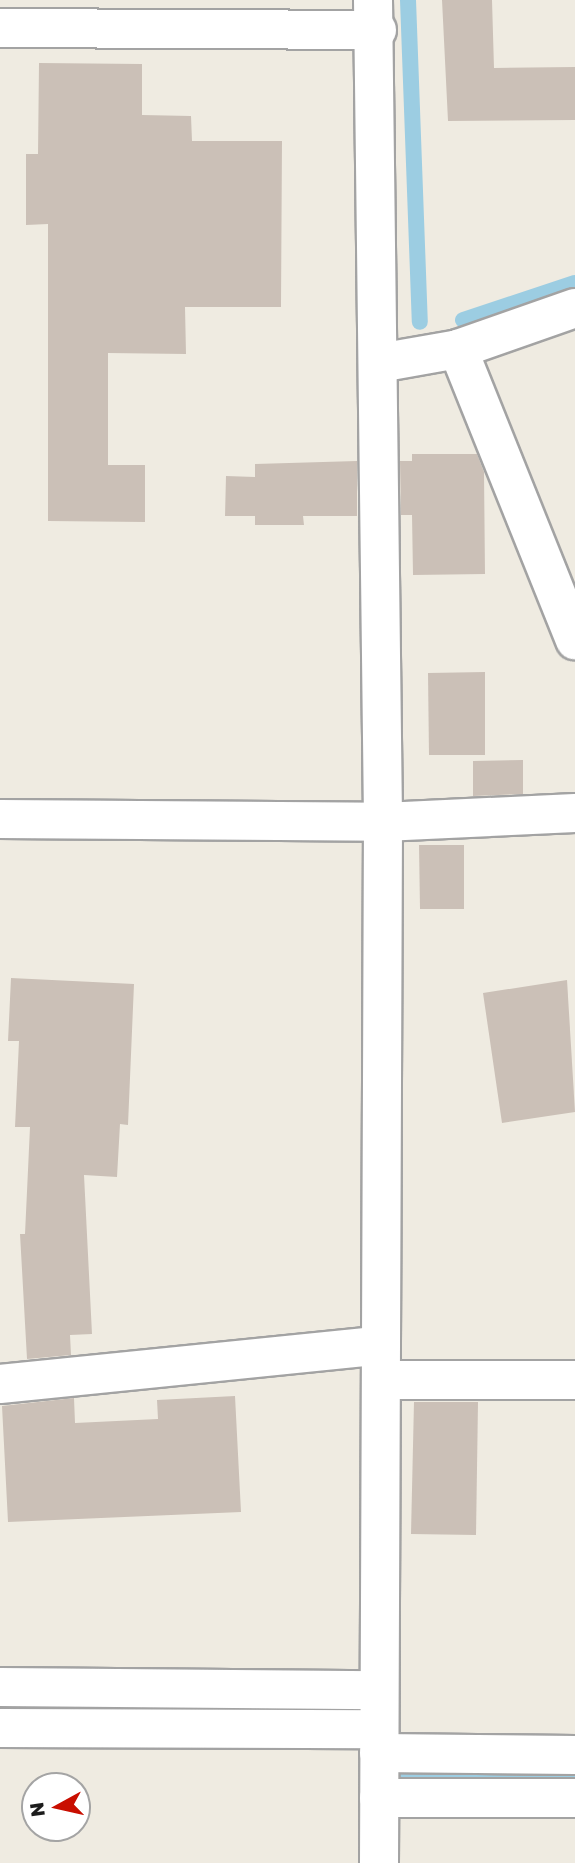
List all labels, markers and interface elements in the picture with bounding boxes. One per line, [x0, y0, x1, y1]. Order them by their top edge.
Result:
north arrow [21, 1772, 91, 1842]
text: N [24, 1801, 49, 1818]

